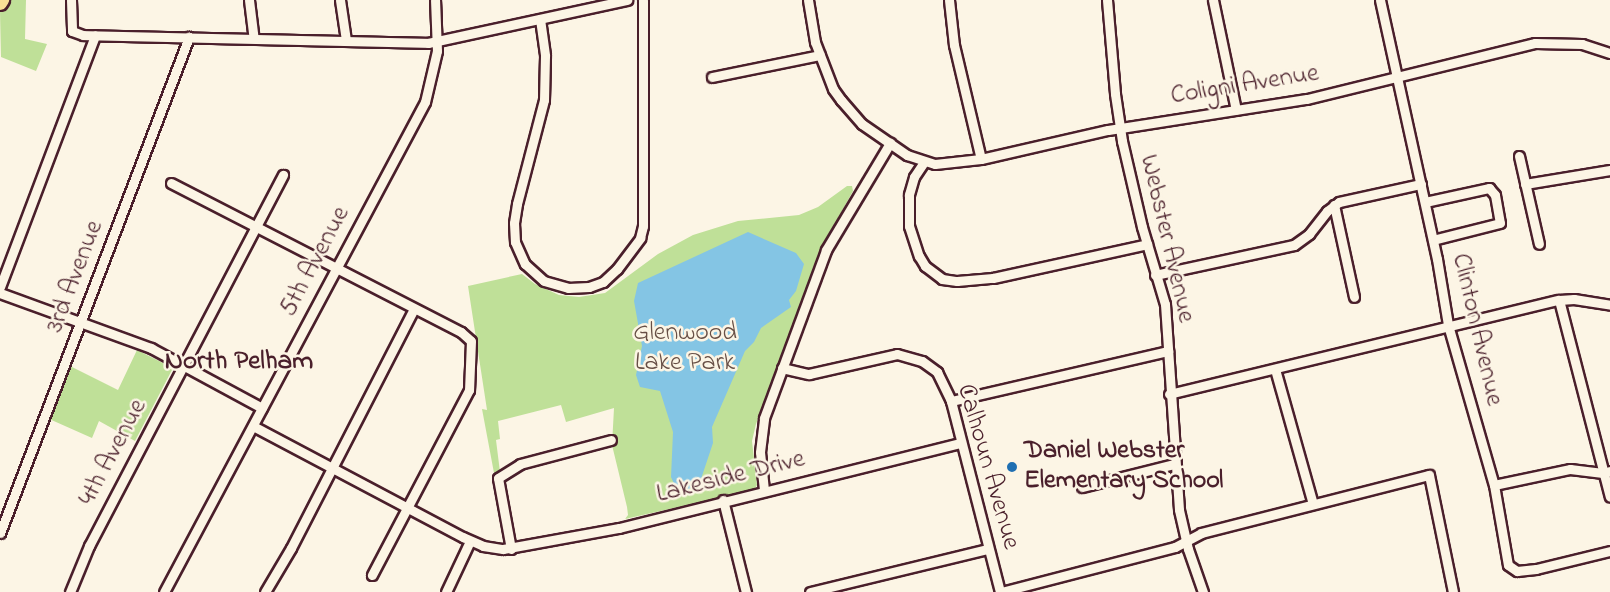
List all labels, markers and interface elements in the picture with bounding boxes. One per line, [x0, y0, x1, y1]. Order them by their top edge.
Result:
street label: Coligni Avenue [1169, 59, 1321, 113]
street label: Webster Avenue [1132, 152, 1200, 326]
street label: 5th Avenue [274, 202, 358, 322]
street label: 3rd Avenue [40, 216, 112, 338]
street label: Clinton Avenue [1443, 251, 1509, 409]
park label: Glenwood Lake Park [633, 318, 737, 380]
district label: North Pelham [165, 346, 313, 378]
street label: Calhoun Avenue [949, 381, 1025, 553]
street label: 4th Avenue [73, 394, 155, 512]
place label: Daniel Webster Elementary School [1024, 436, 1223, 497]
street label: Lakeside Drive [654, 445, 808, 511]
marker: Daniel Webster Elementary School [1005, 460, 1019, 474]

